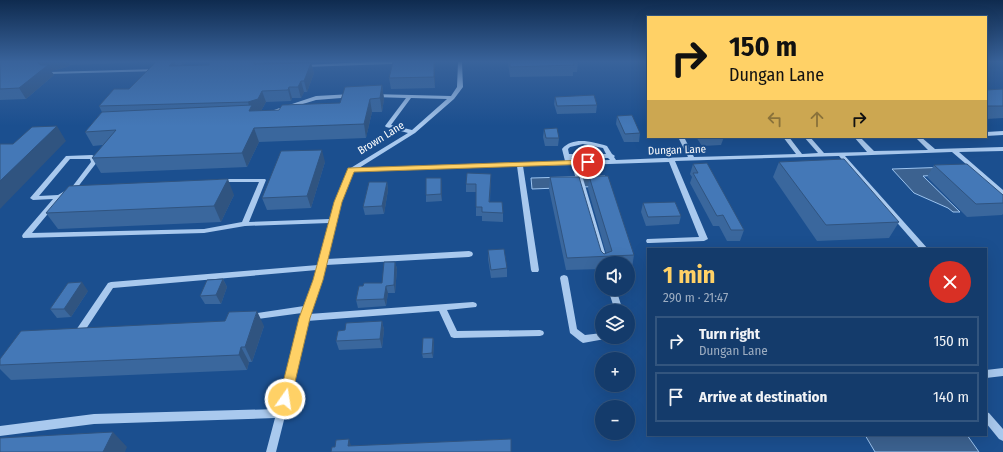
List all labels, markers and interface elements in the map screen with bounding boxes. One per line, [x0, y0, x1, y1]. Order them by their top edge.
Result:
text: 150 m [729, 30, 797, 63]
icon: right [663, 32, 715, 84]
text: Dungan Lane [729, 64, 824, 86]
icon: left [764, 108, 786, 130]
icon: ahead [806, 108, 828, 130]
icon: right [848, 108, 870, 130]
street label: Brown Lane [355, 119, 407, 157]
street label: Dungan Lane [648, 142, 706, 158]
pin [571, 145, 605, 179]
icon: arrive [577, 151, 599, 173]
map controls [595, 256, 635, 440]
button: sound [595, 256, 635, 296]
text: 1 min [663, 261, 715, 289]
button: close [929, 261, 971, 303]
text: 290 m · 21:47 [663, 290, 728, 305]
button: layers [595, 304, 635, 344]
text: Turn right [699, 325, 760, 343]
icon: right [665, 330, 687, 352]
text: 150 m [933, 332, 969, 350]
text: Dungan Lane [699, 343, 768, 358]
button: + [595, 352, 635, 392]
position arrow [264, 378, 306, 420]
icon: arrive [665, 386, 687, 408]
text: Arrive at destination [699, 388, 827, 406]
text: 140 m [933, 388, 969, 406]
button: − [595, 400, 635, 440]

